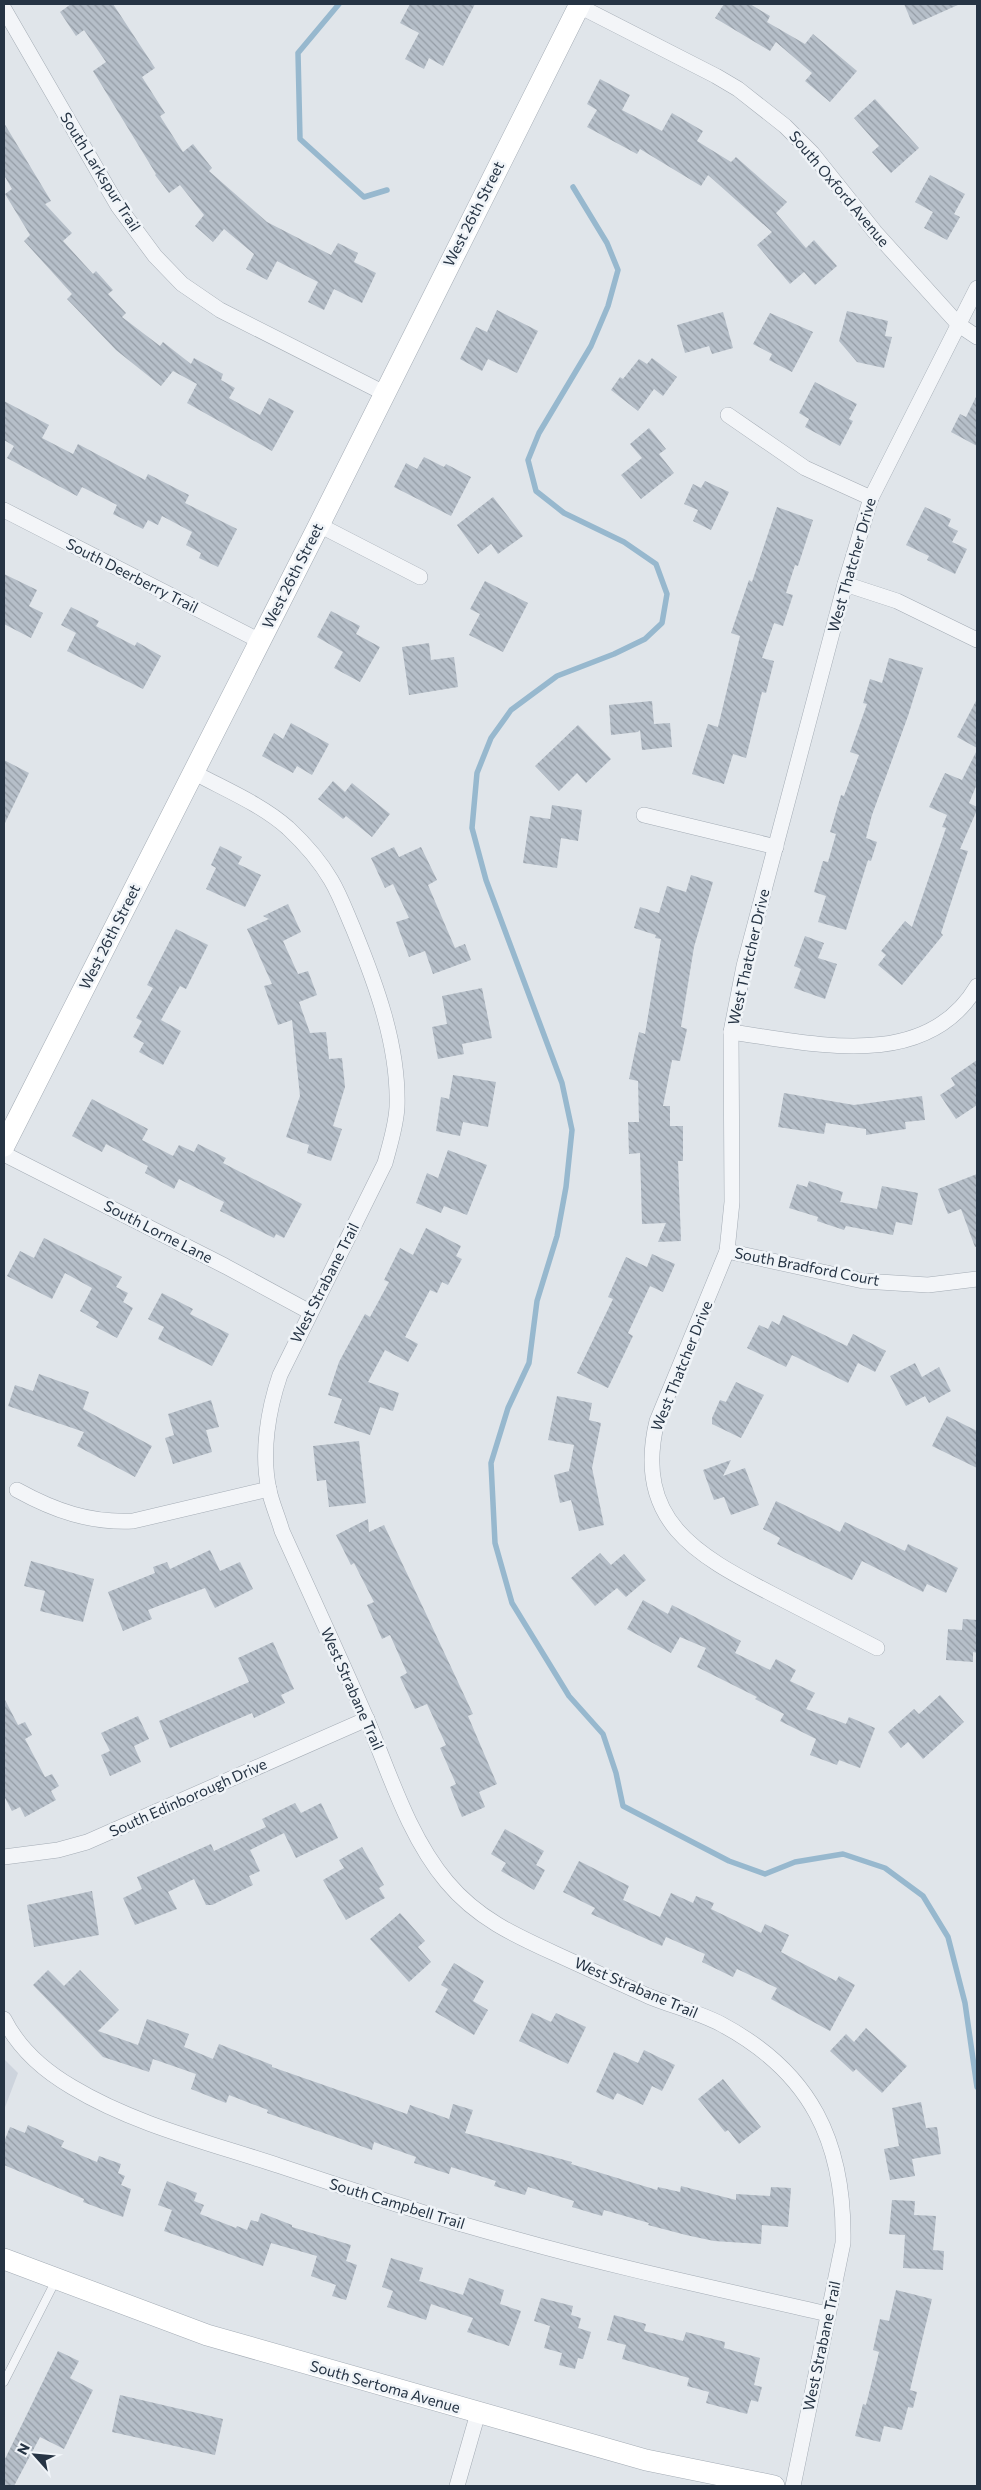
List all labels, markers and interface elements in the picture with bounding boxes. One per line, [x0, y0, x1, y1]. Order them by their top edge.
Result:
street label: South Larkspur Trail [57, 109, 145, 234]
street label: South Oxford Avenue [786, 127, 894, 250]
street label: West 26th Street [439, 158, 507, 269]
street label: West Thatcher Drive [823, 495, 879, 634]
street label: West 26th Street [258, 520, 326, 631]
street label: South Deerberry Trail [63, 534, 201, 616]
street label: West 26th Street [75, 881, 143, 992]
street label: West Thatcher Drive [724, 887, 772, 1027]
street label: South Lorne Lane [101, 1196, 216, 1266]
street label: West Strabane Trail [286, 1220, 362, 1346]
street label: South Bradford Court [733, 1243, 881, 1289]
street label: West Thatcher Drive [647, 1298, 716, 1433]
street label: West Strabane Trail [318, 1625, 388, 1753]
street label: South Edinborough Drive [106, 1754, 269, 1840]
street label: West Strabane Trail [572, 1953, 701, 2021]
street label: South Campbell Trail [327, 2174, 467, 2232]
street label: West Strabane Trail [798, 2279, 844, 2412]
street label: South Sertoma Avenue [308, 2356, 462, 2416]
north arrow [10, 2430, 60, 2480]
text: N [13, 2440, 33, 2457]

